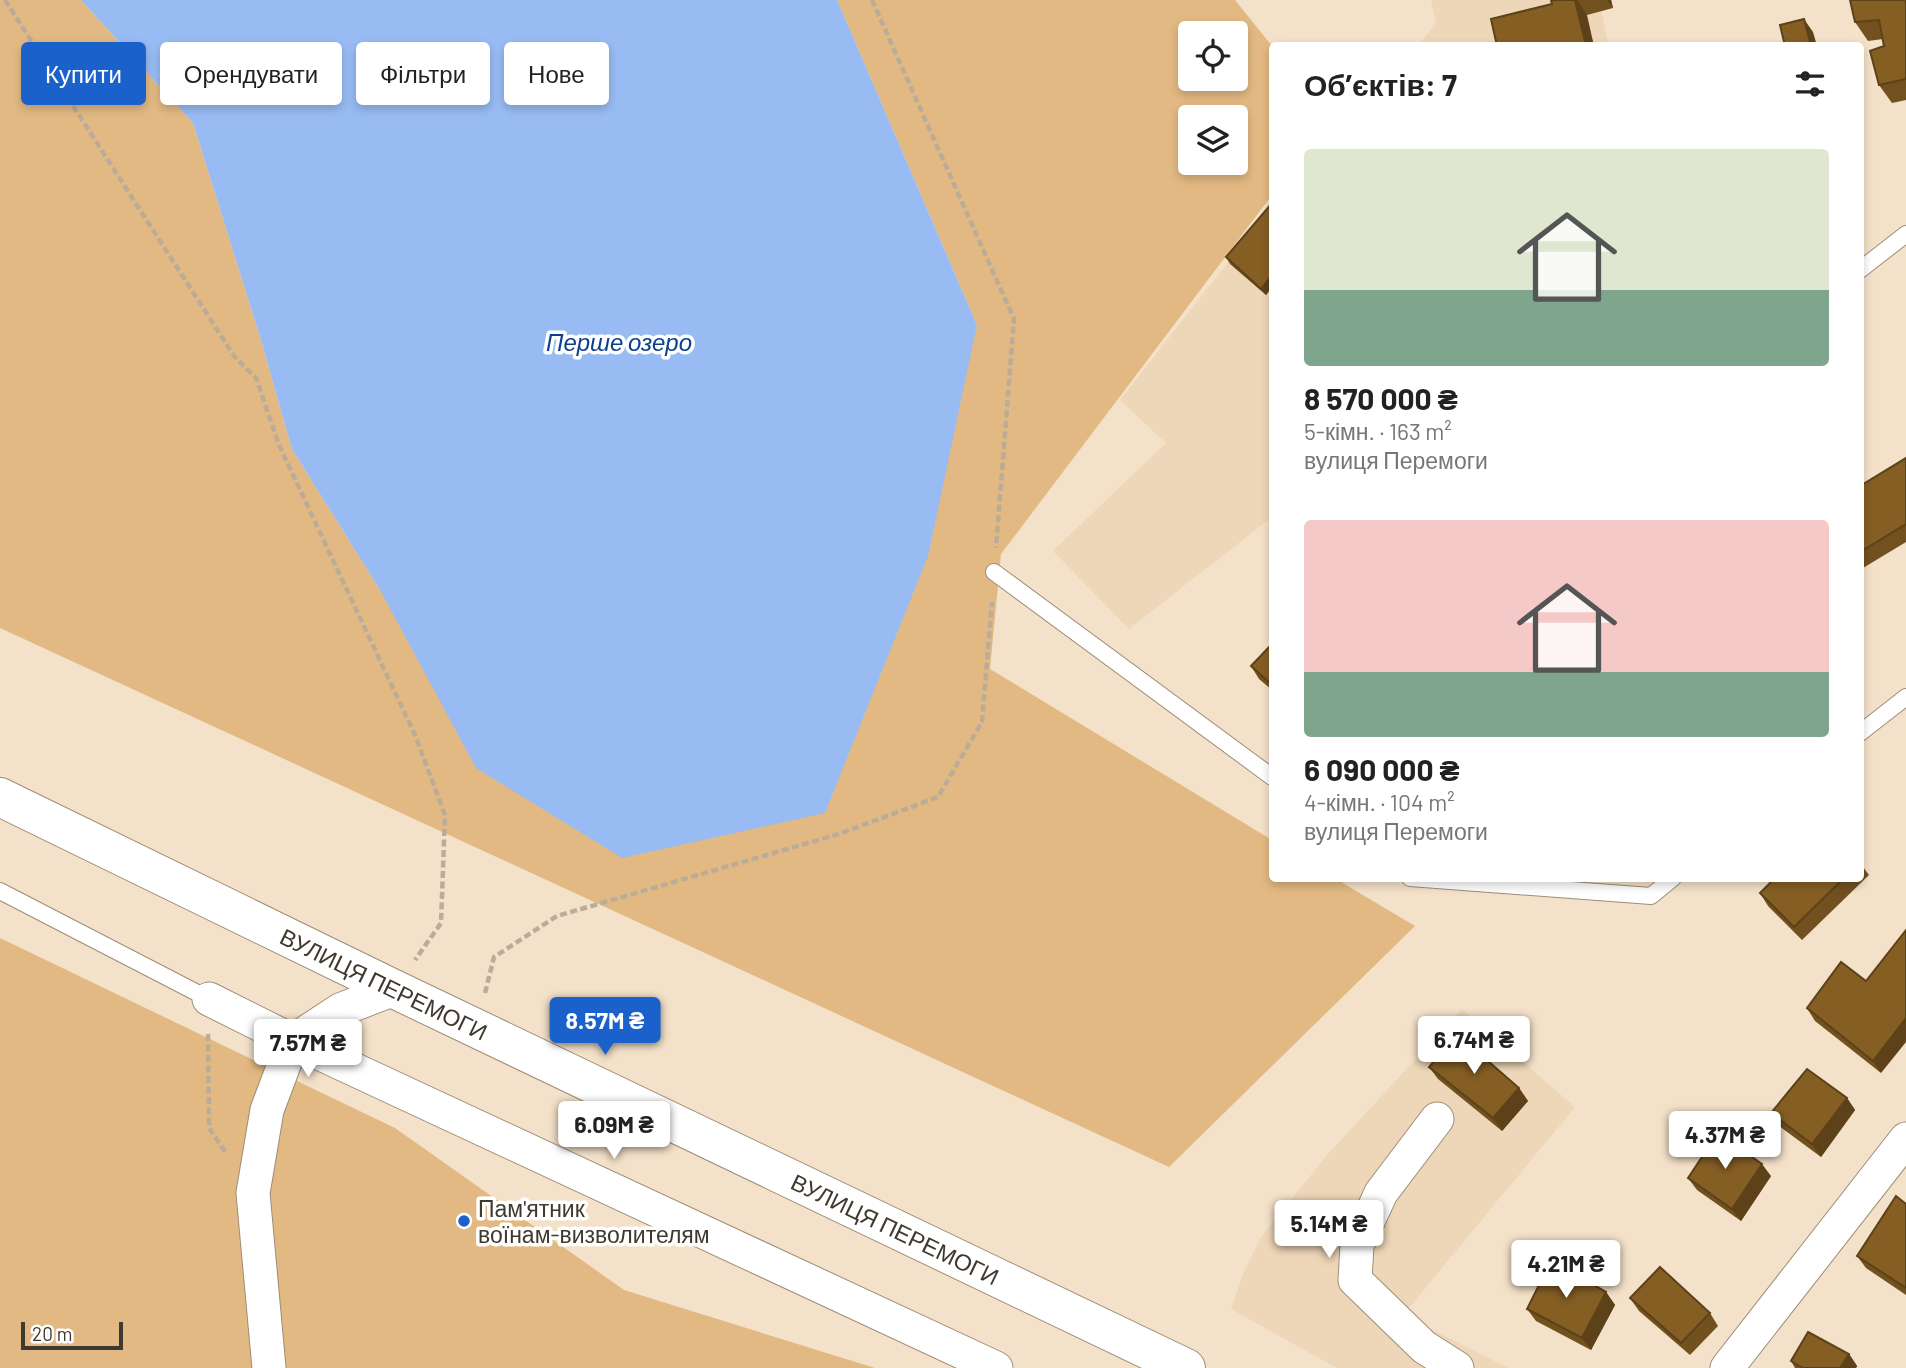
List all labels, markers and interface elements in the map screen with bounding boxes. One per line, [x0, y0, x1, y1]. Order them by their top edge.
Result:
map controls [1178, 21, 1248, 175]
button: locate [1178, 21, 1248, 91]
chip: Купити [21, 42, 146, 105]
chip: Орендувати [160, 42, 342, 105]
chip: Фільтри [356, 42, 490, 105]
chip: Нове [504, 42, 609, 105]
icon: filters [1791, 65, 1829, 103]
text: Об’єктів: 7 [1304, 66, 1457, 102]
button: layers [1178, 105, 1248, 175]
icon: home [1504, 194, 1630, 320]
water label: Перше озеро [546, 327, 692, 356]
text: 8 570 000 ₴ [1304, 380, 1458, 416]
text: 5-кімн. · 163 m² [1304, 417, 1452, 445]
text: вулиця Перемоги [1304, 446, 1488, 474]
icon: home [1504, 565, 1630, 691]
text: 6 090 000 ₴ [1304, 751, 1460, 787]
text: 4-кімн. · 104 m² [1304, 788, 1455, 816]
text: вулиця Перемоги [1304, 817, 1488, 845]
street label: ВУЛИЦЯ ПЕРЕМОГИ [276, 922, 492, 1046]
pin: 8.57M ₴ [540, 998, 670, 1057]
text: 8.57M ₴ [566, 1006, 644, 1034]
pin: 6.74M ₴ [1409, 1016, 1539, 1076]
pin: 7.57M ₴ [243, 1020, 373, 1079]
text: 6.74M ₴ [1434, 1025, 1514, 1053]
text: 7.57M ₴ [270, 1028, 346, 1056]
pin: 6.09M ₴ [549, 1102, 679, 1161]
text: 6.09M ₴ [574, 1110, 654, 1138]
pin: 4.37M ₴ [1660, 1112, 1790, 1171]
text: 4.37M ₴ [1685, 1120, 1765, 1148]
street label: ВУЛИЦЯ ПЕРЕМОГИ [787, 1167, 1004, 1290]
place label: Пам'ятник воїнам-визволителям [478, 1194, 710, 1248]
pin: 5.14M ₴ [1264, 1200, 1394, 1260]
text: 5.14M ₴ [1290, 1209, 1368, 1237]
marker: Пам'ятник воїнам-визволителям [456, 1213, 472, 1229]
pin: 4.21M ₴ [1501, 1240, 1631, 1300]
text: 4.21M ₴ [1527, 1249, 1605, 1277]
scale bar [21, 1319, 122, 1351]
text: 20 m [32, 1322, 72, 1345]

